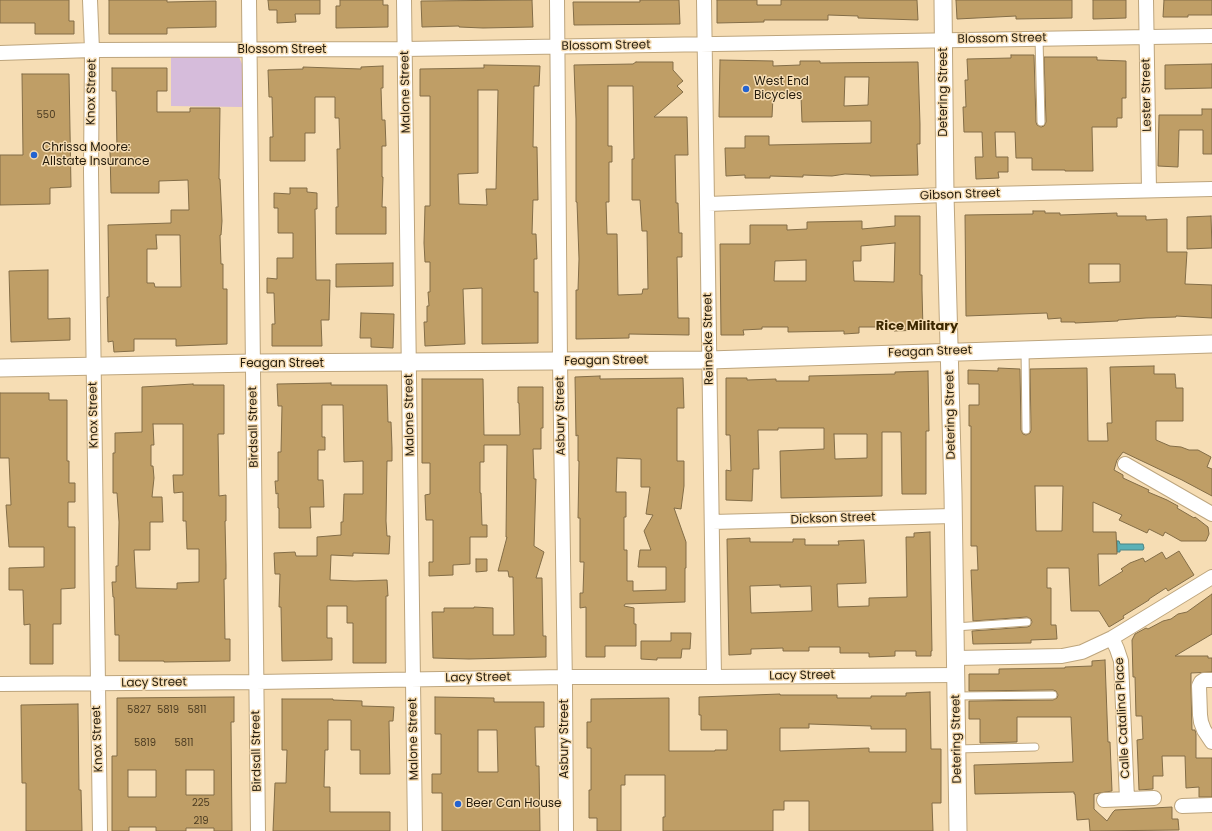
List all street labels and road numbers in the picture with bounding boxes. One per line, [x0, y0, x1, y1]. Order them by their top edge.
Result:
street label: Blossom Street [957, 31, 1047, 47]
street label: Blossom Street [561, 38, 651, 54]
street label: Blossom Street [238, 43, 326, 57]
street label: Detering Street [937, 47, 951, 137]
street label: Malone Street [398, 51, 414, 133]
street label: Lester Street [1139, 58, 1155, 132]
street label: Knox Street [84, 59, 100, 125]
street label: Gibson Street [920, 186, 1000, 204]
street label: Reinecke Street [701, 293, 717, 385]
street label: Feagan Street [888, 343, 972, 361]
street label: Feagan Street [564, 353, 648, 369]
street label: Feagan Street [240, 357, 324, 371]
street label: Detering Street [943, 370, 959, 460]
street label: Malone Street [402, 374, 418, 456]
street label: Asbury Street [553, 376, 569, 456]
street label: Knox Street [86, 382, 102, 448]
street label: Birdsall Street [246, 386, 262, 468]
street label: Dickson Street [790, 510, 876, 528]
street label: Calle Catalina Place [1113, 657, 1133, 779]
street label: Lacy Street [769, 668, 835, 684]
street label: Lacy Street [445, 670, 511, 686]
street label: Lacy Street [121, 675, 187, 691]
street label: Detering Street [949, 694, 965, 784]
street label: Malone Street [406, 698, 422, 780]
street label: Asbury Street [558, 699, 572, 779]
street label: Knox Street [90, 705, 106, 773]
street label: Birdsall Street [249, 710, 265, 792]

